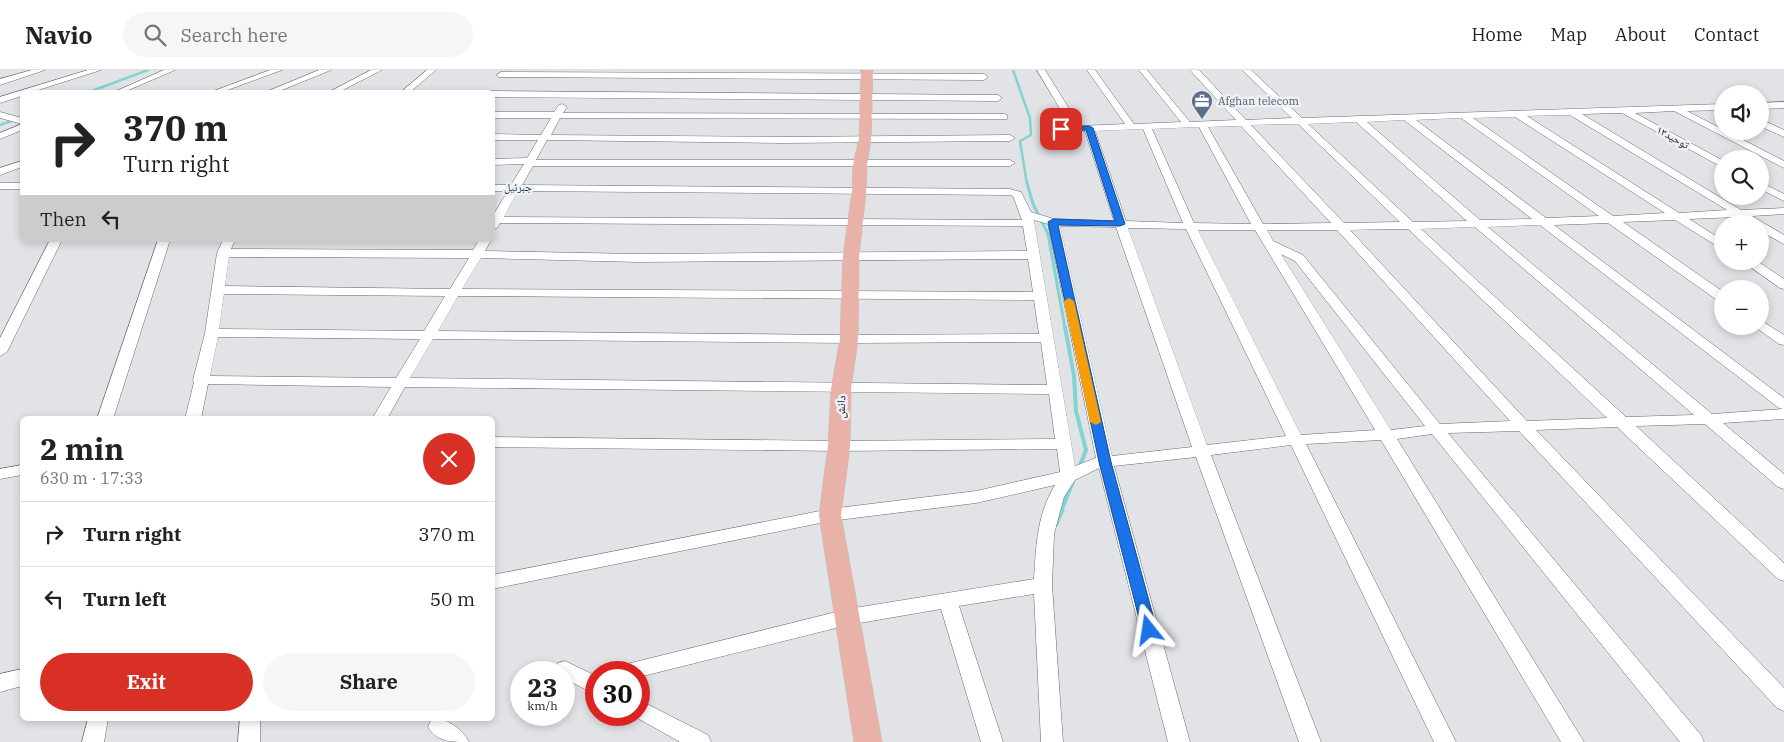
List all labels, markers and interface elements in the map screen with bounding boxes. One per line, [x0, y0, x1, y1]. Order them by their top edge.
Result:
search box [123, 12, 473, 57]
text: Navio [25, 19, 93, 51]
icon: search [141, 21, 169, 49]
text: Search here [181, 23, 288, 47]
text: Home [1471, 23, 1523, 46]
text: Map [1551, 23, 1587, 46]
text: About [1615, 23, 1666, 46]
text: Contact [1694, 23, 1759, 46]
map controls [1714, 85, 1769, 335]
button: sound [1714, 85, 1769, 140]
office icon: Afghan telecom [1190, 89, 1214, 120]
place label: Afghan telecom [1218, 94, 1299, 108]
text: 370 m [123, 105, 228, 151]
pin [1040, 108, 1082, 150]
icon: right [40, 110, 105, 175]
icon: arrive [1047, 115, 1075, 143]
street label: توحید۱۳ [1654, 122, 1692, 152]
text: Turn right [123, 149, 230, 178]
button: search [1714, 150, 1769, 205]
district label: جبرئیل [504, 180, 532, 194]
icon: left [97, 205, 125, 233]
text: Then [40, 207, 87, 231]
button: + [1714, 215, 1769, 270]
button: − [1714, 280, 1769, 335]
street label: دانش [833, 395, 848, 419]
text: 2 min [40, 429, 124, 468]
button: close [423, 433, 475, 485]
text: 630 m · 17:33 [40, 468, 143, 488]
icon: right [40, 520, 68, 548]
text: Turn right [83, 522, 181, 546]
text: 370 m [418, 522, 475, 546]
icon: left [40, 585, 68, 613]
text: Turn left [83, 587, 166, 611]
text: 50 m [430, 587, 475, 611]
position arrow [1122, 603, 1174, 655]
button: Exit [40, 653, 253, 711]
button: Share [263, 653, 475, 711]
speed limit sign: 30 [585, 661, 650, 726]
text: 23 [527, 671, 558, 704]
text: km/h [527, 698, 558, 713]

